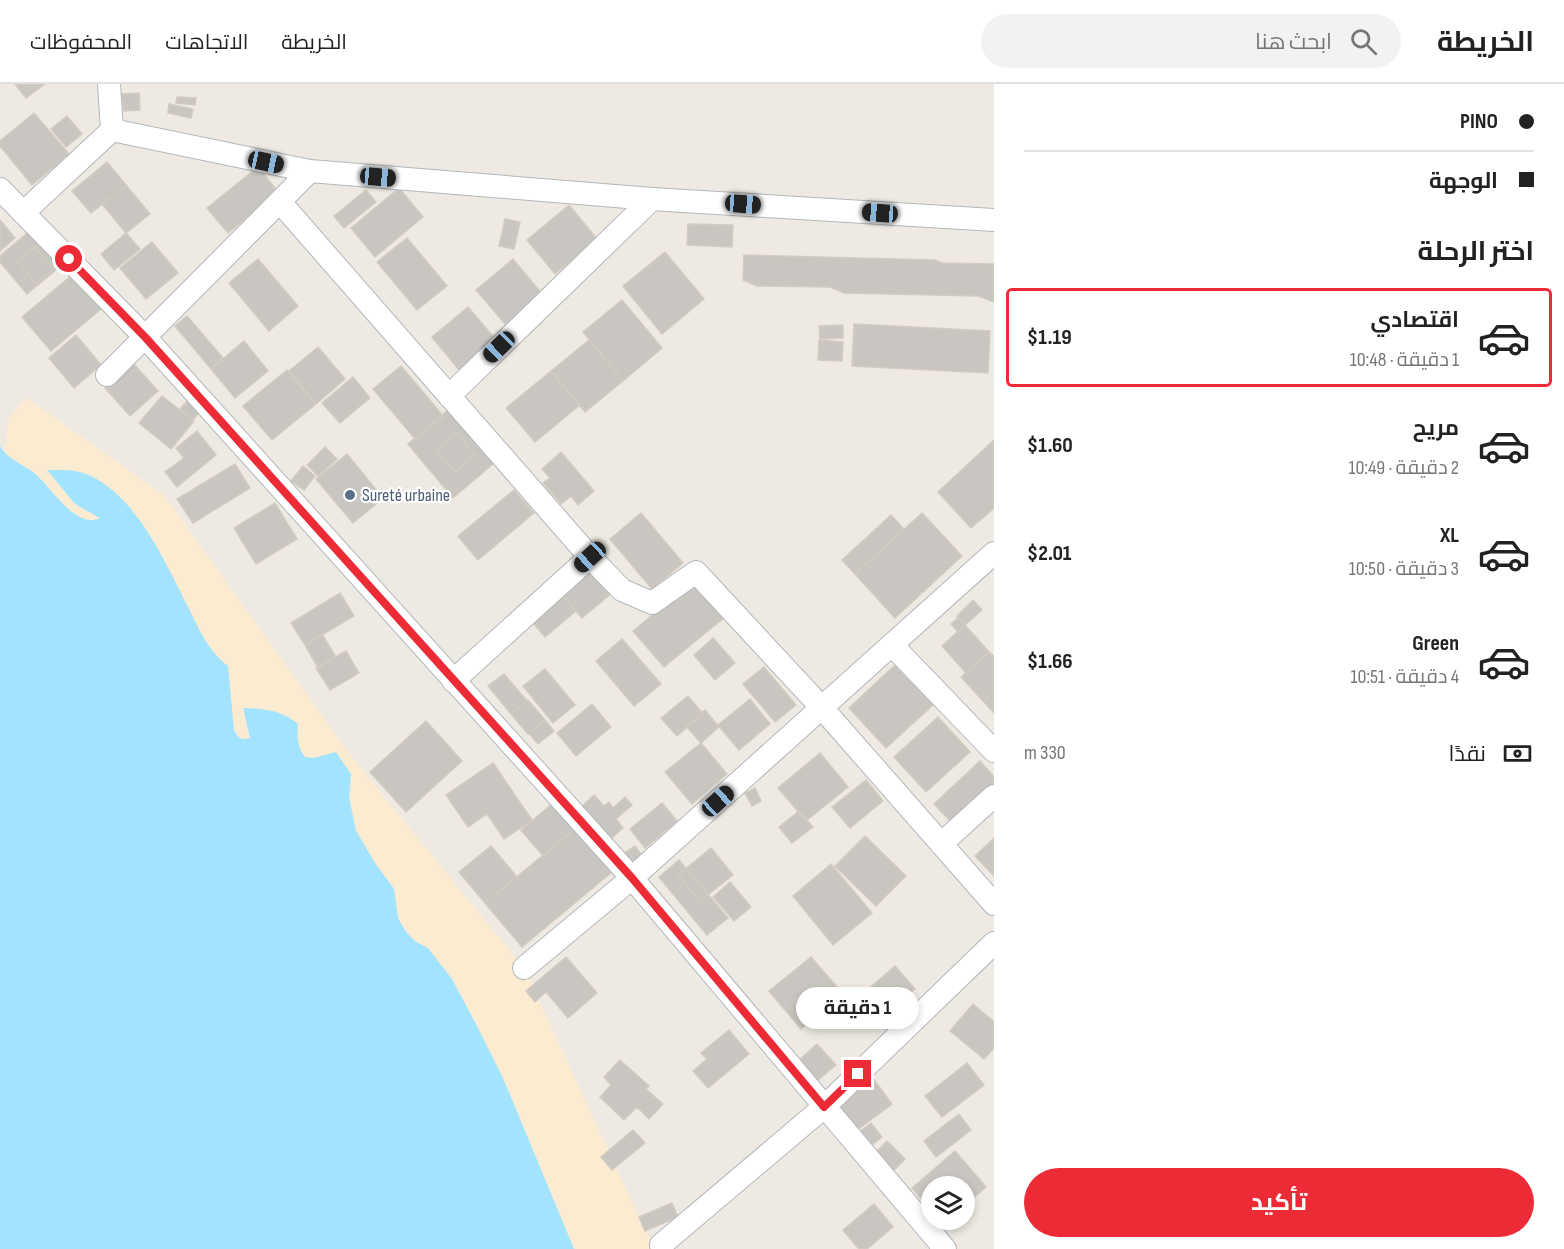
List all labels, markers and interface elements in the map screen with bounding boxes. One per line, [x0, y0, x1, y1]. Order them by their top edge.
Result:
search box [981, 14, 1401, 68]
icon: search [1347, 25, 1380, 58]
text: الخريطة [1437, 26, 1534, 59]
text: ابحث هنا [1255, 29, 1332, 56]
text: المحفوظات [30, 30, 132, 55]
text: الاتجاهات [165, 30, 248, 55]
text: الخريطة [281, 30, 347, 55]
text: PINO [1460, 108, 1498, 135]
car [247, 149, 285, 175]
car [359, 166, 397, 188]
text: الوجهة [1429, 168, 1498, 195]
car [724, 194, 762, 214]
car [861, 203, 899, 223]
text: اختر الرحلة [1418, 236, 1534, 268]
route start [55, 245, 82, 272]
text: اقتصادي [1370, 307, 1459, 334]
icon: car [1477, 311, 1531, 365]
text: $1.19 [1027, 324, 1072, 351]
car [480, 328, 518, 366]
text: 1 دقيقة · 10:48 [1350, 348, 1459, 372]
text: مريح [1413, 415, 1459, 442]
icon: car [1477, 419, 1531, 473]
text: $1.60 [1027, 432, 1073, 459]
text: 2 دقيقة · 10:49 [1348, 456, 1459, 480]
place label: Sureté urbaine [362, 485, 450, 506]
marker: Sureté urbaine [343, 488, 357, 502]
text: XL [1440, 522, 1459, 549]
icon: car [1477, 527, 1531, 581]
car [571, 538, 609, 576]
text: $2.01 [1027, 540, 1072, 567]
text: 3 دقيقة · 10:50 [1349, 557, 1459, 581]
text: Green [1412, 630, 1459, 657]
icon: car [1477, 635, 1531, 689]
text: $1.66 [1027, 648, 1073, 675]
text: 4 دقيقة · 10:51 [1351, 665, 1459, 689]
icon: cash [1501, 737, 1534, 770]
text: 330 m [1024, 741, 1066, 765]
text: نقدًا [1448, 741, 1486, 768]
car [699, 782, 737, 820]
callout: 1 دقيقة [796, 987, 920, 1029]
text: 1 دقيقة [824, 996, 891, 1020]
route end [844, 1060, 871, 1087]
button: تأكيد [1024, 1168, 1534, 1237]
map controls [921, 1176, 975, 1230]
button: layers [921, 1176, 975, 1230]

